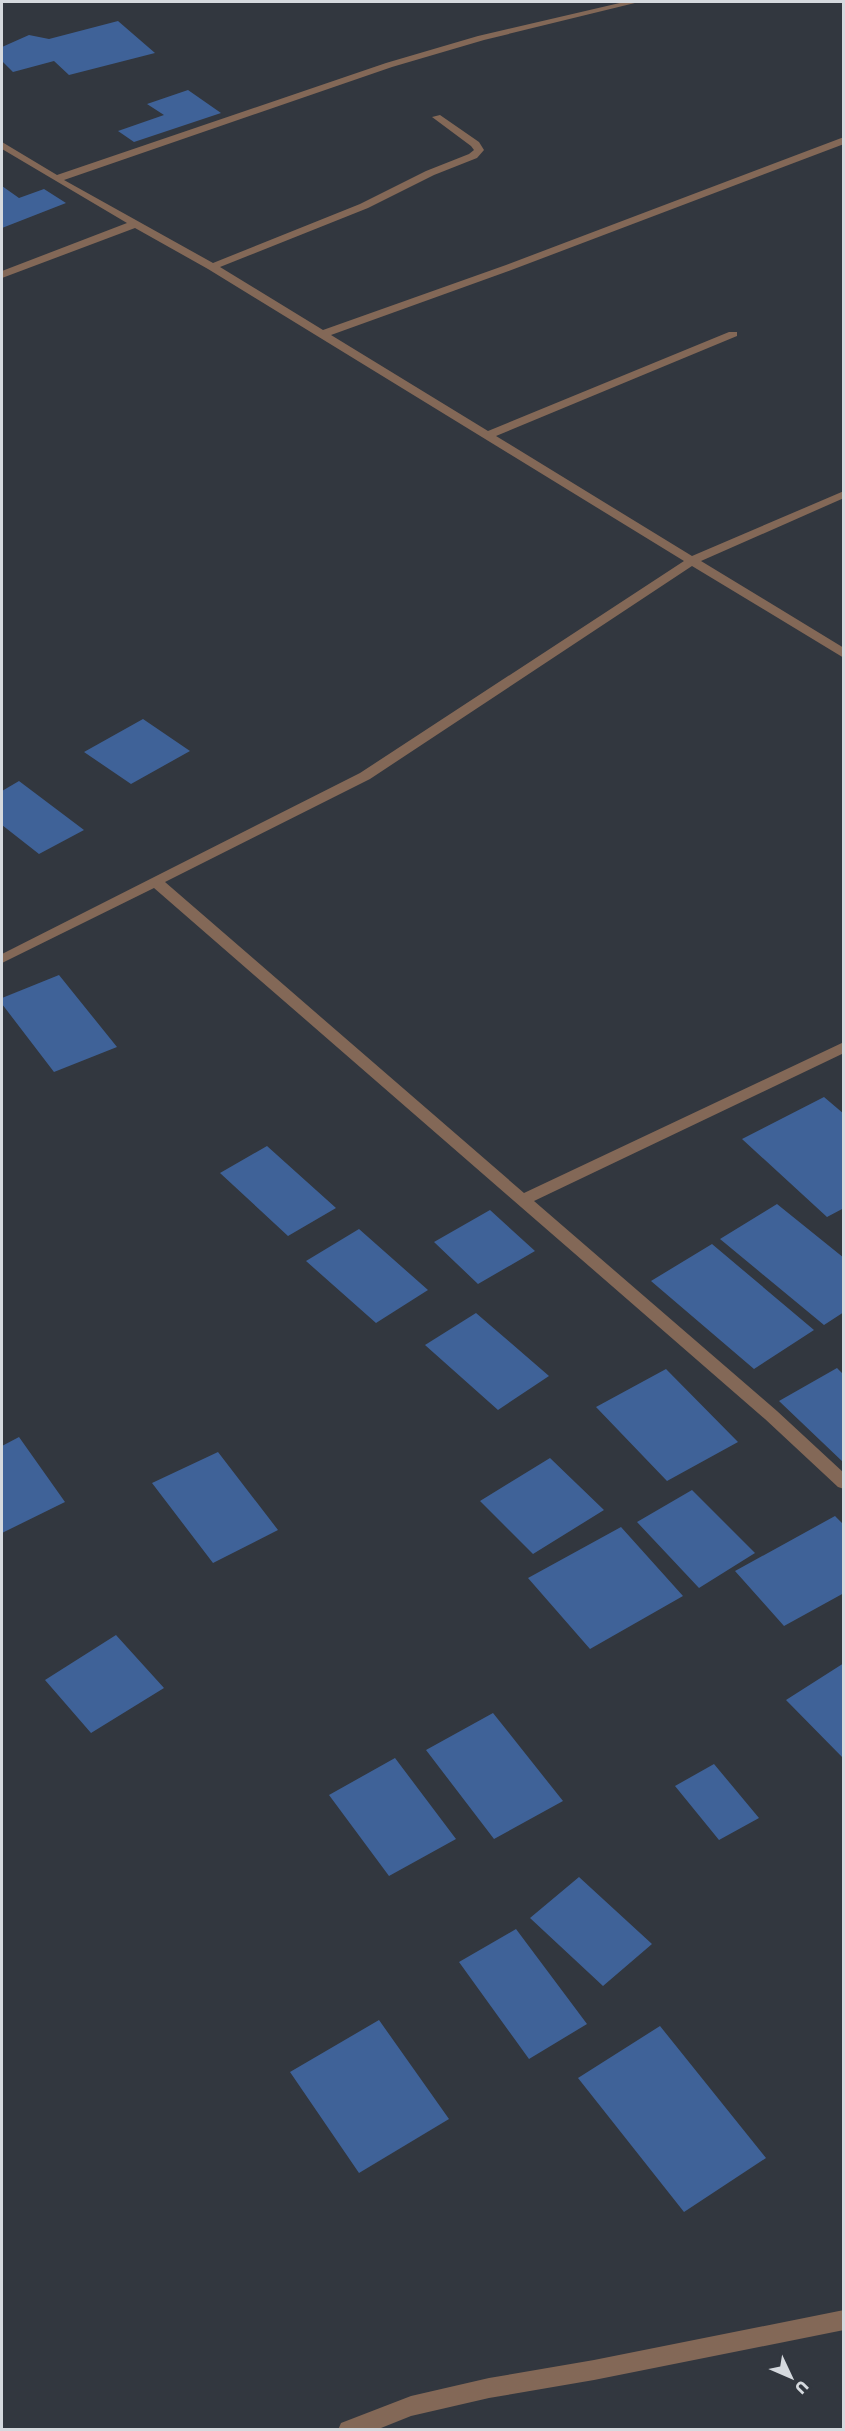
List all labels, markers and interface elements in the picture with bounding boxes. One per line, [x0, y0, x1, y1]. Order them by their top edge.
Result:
north arrow [761, 2347, 821, 2407]
text: U [789, 2375, 814, 2399]

